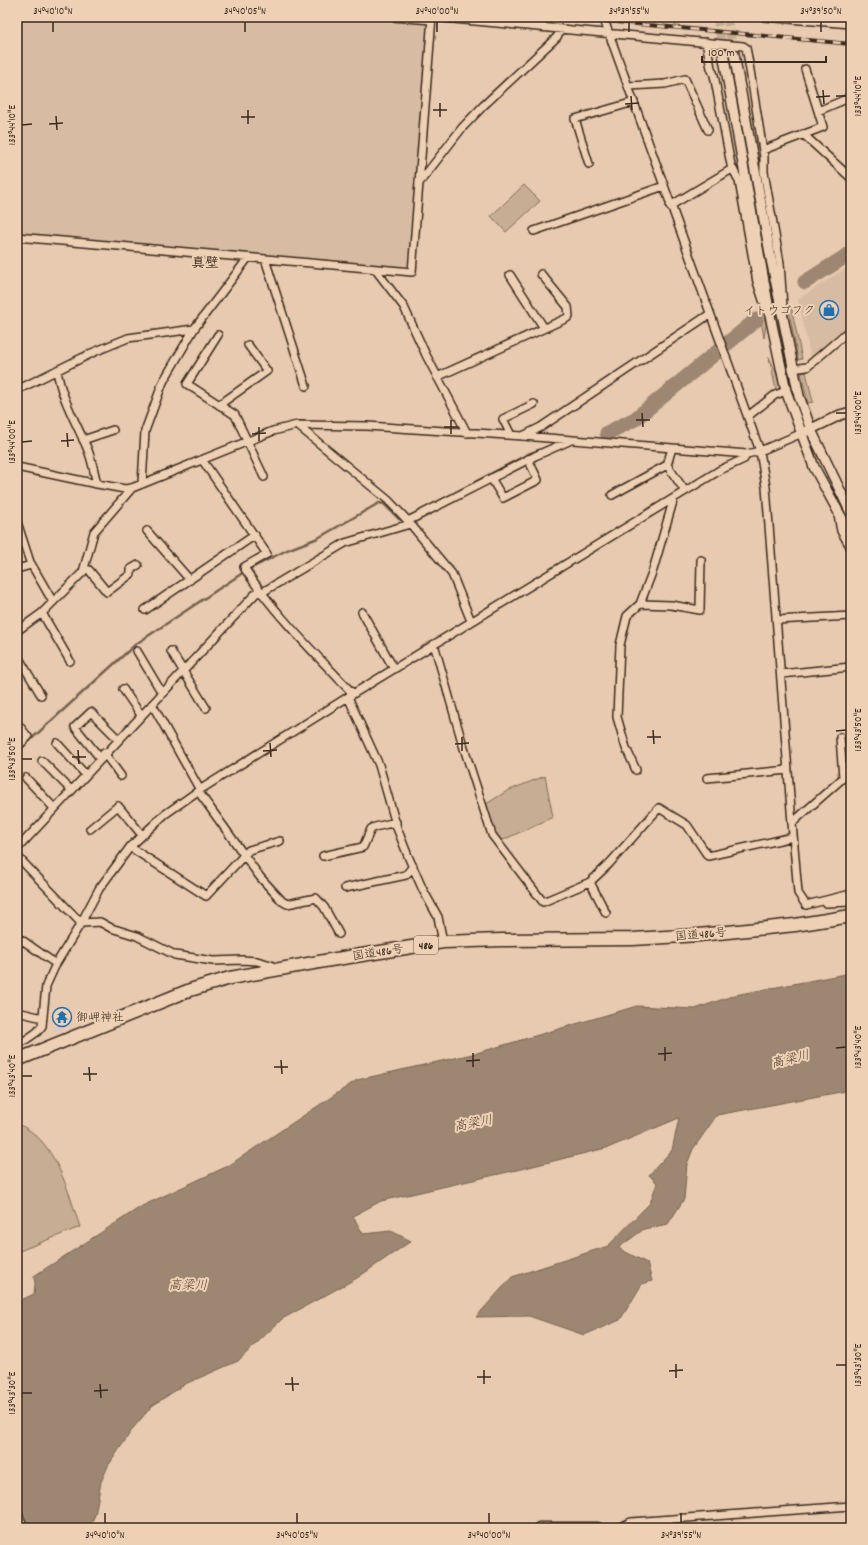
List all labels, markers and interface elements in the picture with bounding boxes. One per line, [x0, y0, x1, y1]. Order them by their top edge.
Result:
text: 34°40'10"N [33, 5, 73, 19]
text: 34°40'05"N [224, 5, 266, 19]
text: 34°40'00"N [416, 5, 458, 19]
text: 34°39'55"N [609, 5, 649, 19]
text: 34°39'50"N [800, 5, 842, 19]
scale bar [702, 38, 826, 64]
text: 100 m [708, 45, 735, 62]
text: 133°44'10"E [852, 75, 866, 116]
text: 133°44'10"E [6, 104, 20, 145]
district label: 真壁 [191, 254, 219, 274]
shop icon: イトウゴフク [818, 299, 840, 321]
place label: イトウゴフク [743, 303, 815, 320]
text: 133°44'00"E [852, 391, 866, 435]
text: 133°44'00"E [6, 420, 20, 464]
text: 133°43'50"E [852, 708, 866, 752]
text: 133°43'50"E [6, 737, 20, 781]
street label: 国道486号 [675, 925, 728, 946]
road number: 486 [414, 936, 438, 954]
street label: 国道486号 [351, 941, 405, 966]
temple icon: 御岬神社 [51, 1006, 73, 1028]
place label: 御岬神社 [76, 1010, 124, 1027]
text: 133°43'40"E [852, 1025, 866, 1068]
water label: 高梁川 [769, 1046, 812, 1074]
text: 133°43'40"E [6, 1054, 20, 1097]
water label: 高梁川 [453, 1111, 494, 1138]
water label: 高梁川 [168, 1277, 208, 1296]
text: 133°43'30"E [852, 1343, 866, 1386]
text: 133°43'30"E [6, 1371, 20, 1414]
text: 34°40'10"N [85, 1529, 125, 1543]
text: 34°40'05"N [276, 1529, 318, 1543]
text: 34°40'00"N [468, 1529, 510, 1543]
text: 34°39'55"N [661, 1529, 701, 1543]

